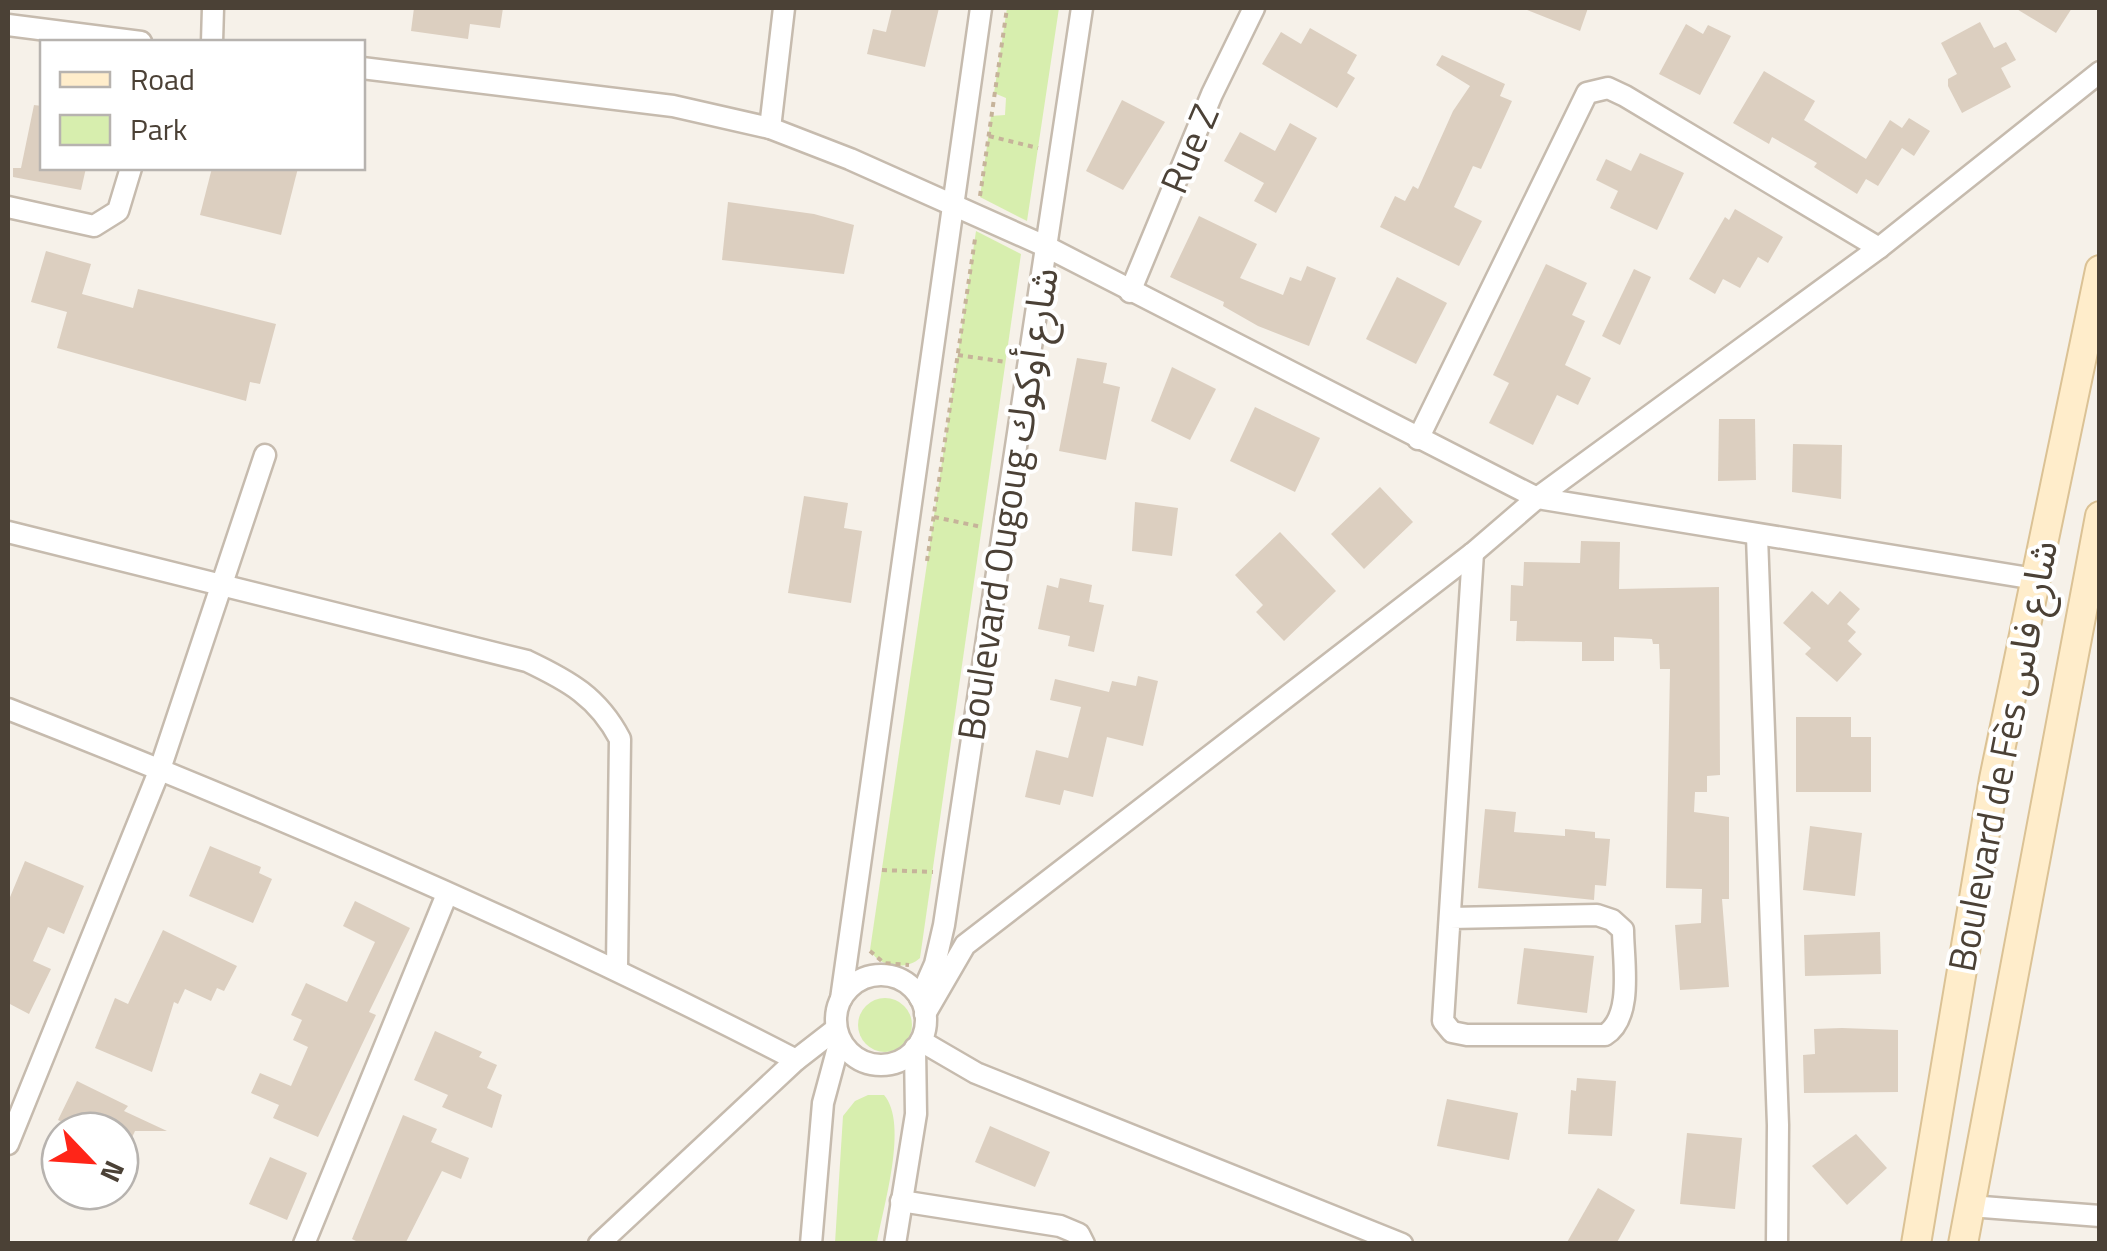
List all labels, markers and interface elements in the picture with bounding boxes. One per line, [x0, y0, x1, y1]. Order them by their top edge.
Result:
legend [40, 40, 365, 170]
text: Road [130, 56, 195, 102]
street label: Rue Z [1145, 95, 1234, 202]
text: Park [130, 106, 187, 152]
street label: Boulevard Ougoug شارع أوكوك [941, 263, 1073, 744]
street label: Boulevard de Fès شارع فاس [1932, 535, 2072, 976]
north arrow [40, 1111, 140, 1211]
text: N [90, 1154, 137, 1190]

